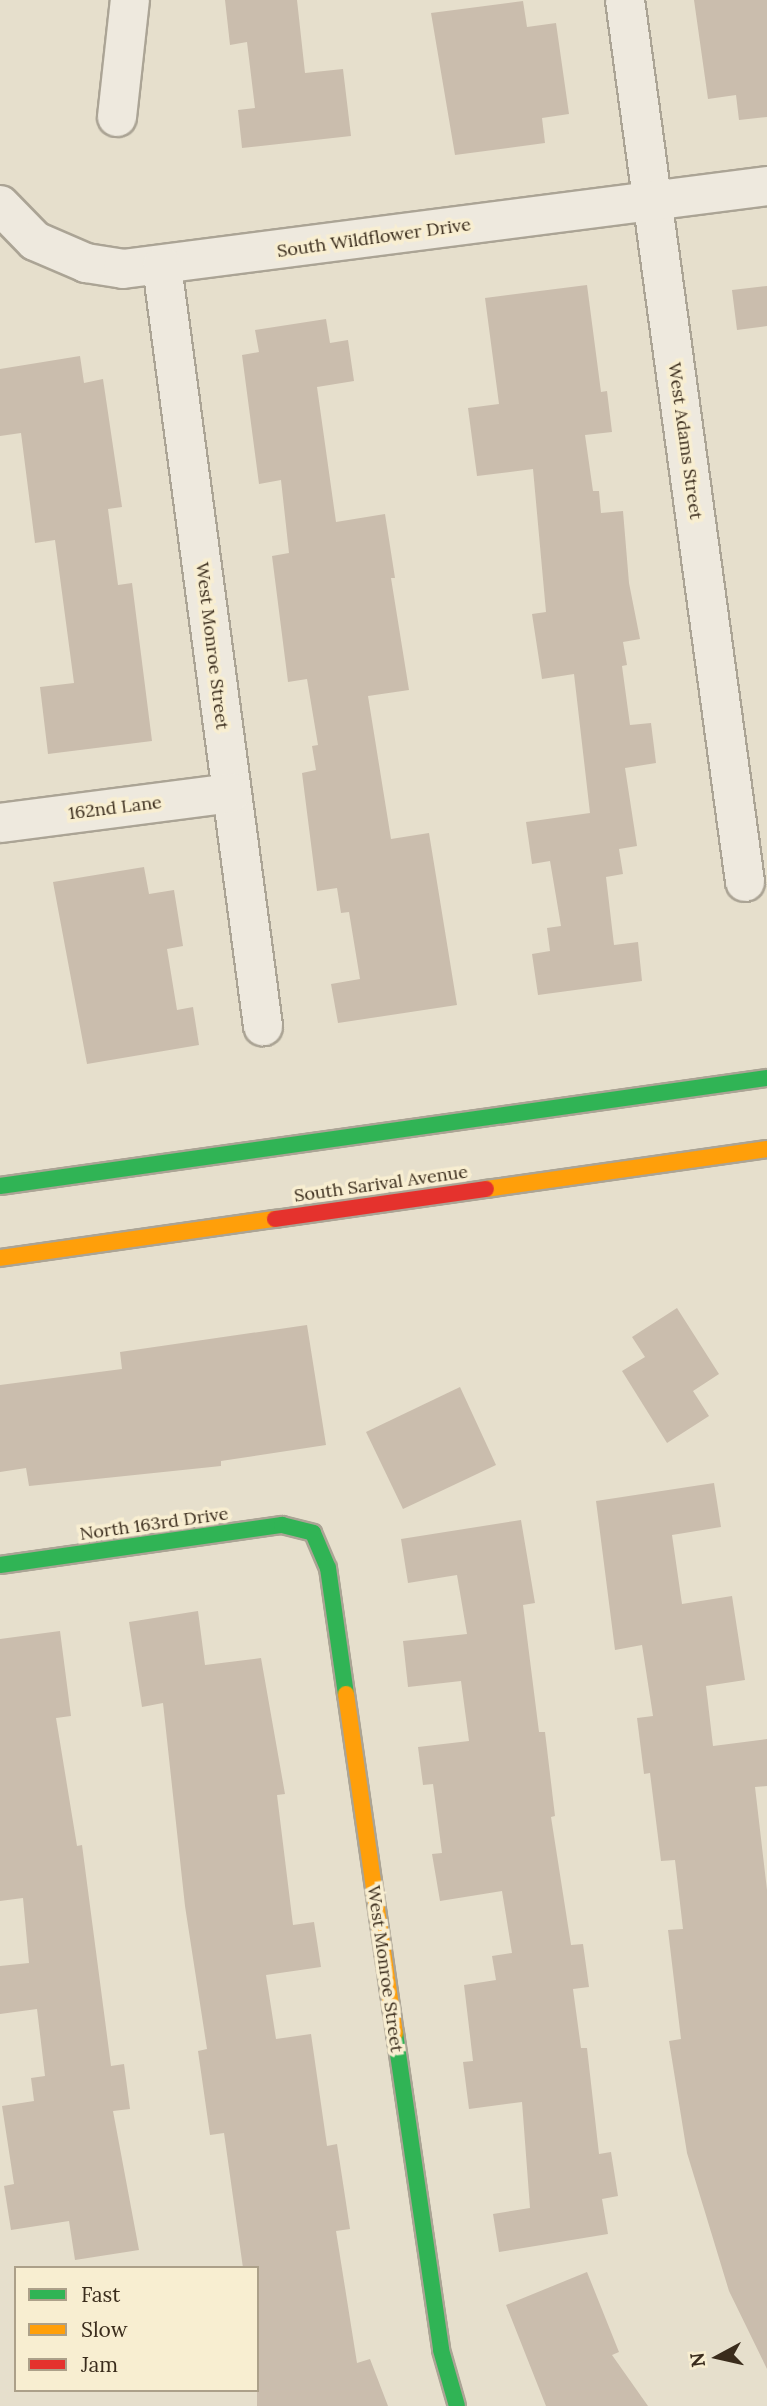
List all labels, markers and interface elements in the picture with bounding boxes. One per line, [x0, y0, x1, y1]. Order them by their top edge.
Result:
street label: South Wildflower Drive [276, 214, 472, 262]
street label: West Adams Street [663, 361, 707, 521]
street label: West Monroe Street [191, 561, 233, 731]
street label: 162nd Lane [67, 792, 163, 824]
street label: South Sarival Avenue [293, 1161, 469, 1207]
street label: North 163rd Drive [78, 1503, 230, 1545]
street label: West Monroe Street [363, 1884, 407, 2054]
legend [14, 2266, 259, 2392]
text: Fast [81, 2281, 120, 2308]
text: Slow [81, 2316, 128, 2343]
north arrow [683, 2322, 753, 2392]
text: Jam [81, 2351, 118, 2378]
text: N [684, 2351, 710, 2369]

